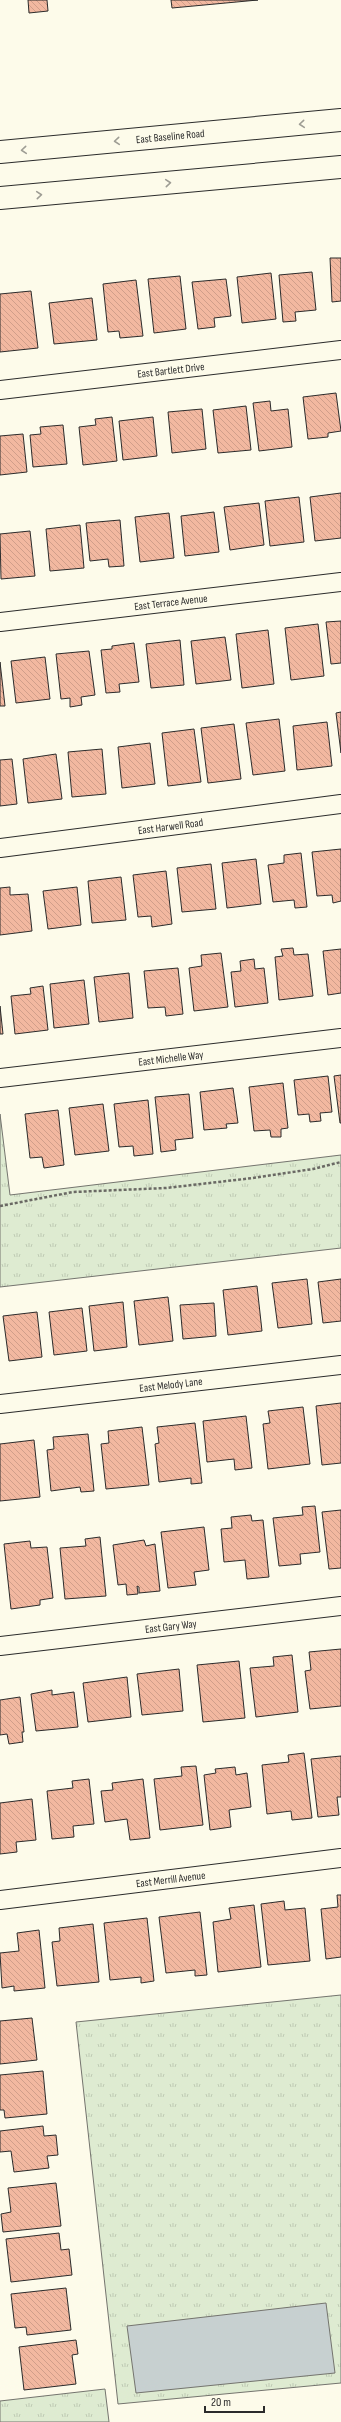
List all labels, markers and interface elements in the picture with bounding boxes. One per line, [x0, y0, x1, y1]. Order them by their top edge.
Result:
one-way arrow [299, 119, 305, 128]
street label: East Baseline Road [135, 127, 206, 146]
one-way arrow [114, 136, 120, 145]
one-way arrow [21, 145, 27, 154]
one-way arrow [165, 178, 171, 187]
one-way arrow [36, 190, 42, 199]
street label: East Bartlett Drive [137, 360, 205, 381]
street label: East Terrace Avenue [133, 592, 208, 613]
street label: East Harwell Road [137, 816, 204, 837]
street label: East Michelle Way [138, 1048, 205, 1069]
street label: East Melody Lane [139, 1375, 203, 1395]
street label: East Gary Way [144, 1617, 198, 1636]
street label: East Merrill Avenue [135, 1869, 206, 1890]
scale bar [205, 2388, 264, 2414]
text: 20 m [211, 2395, 231, 2410]

